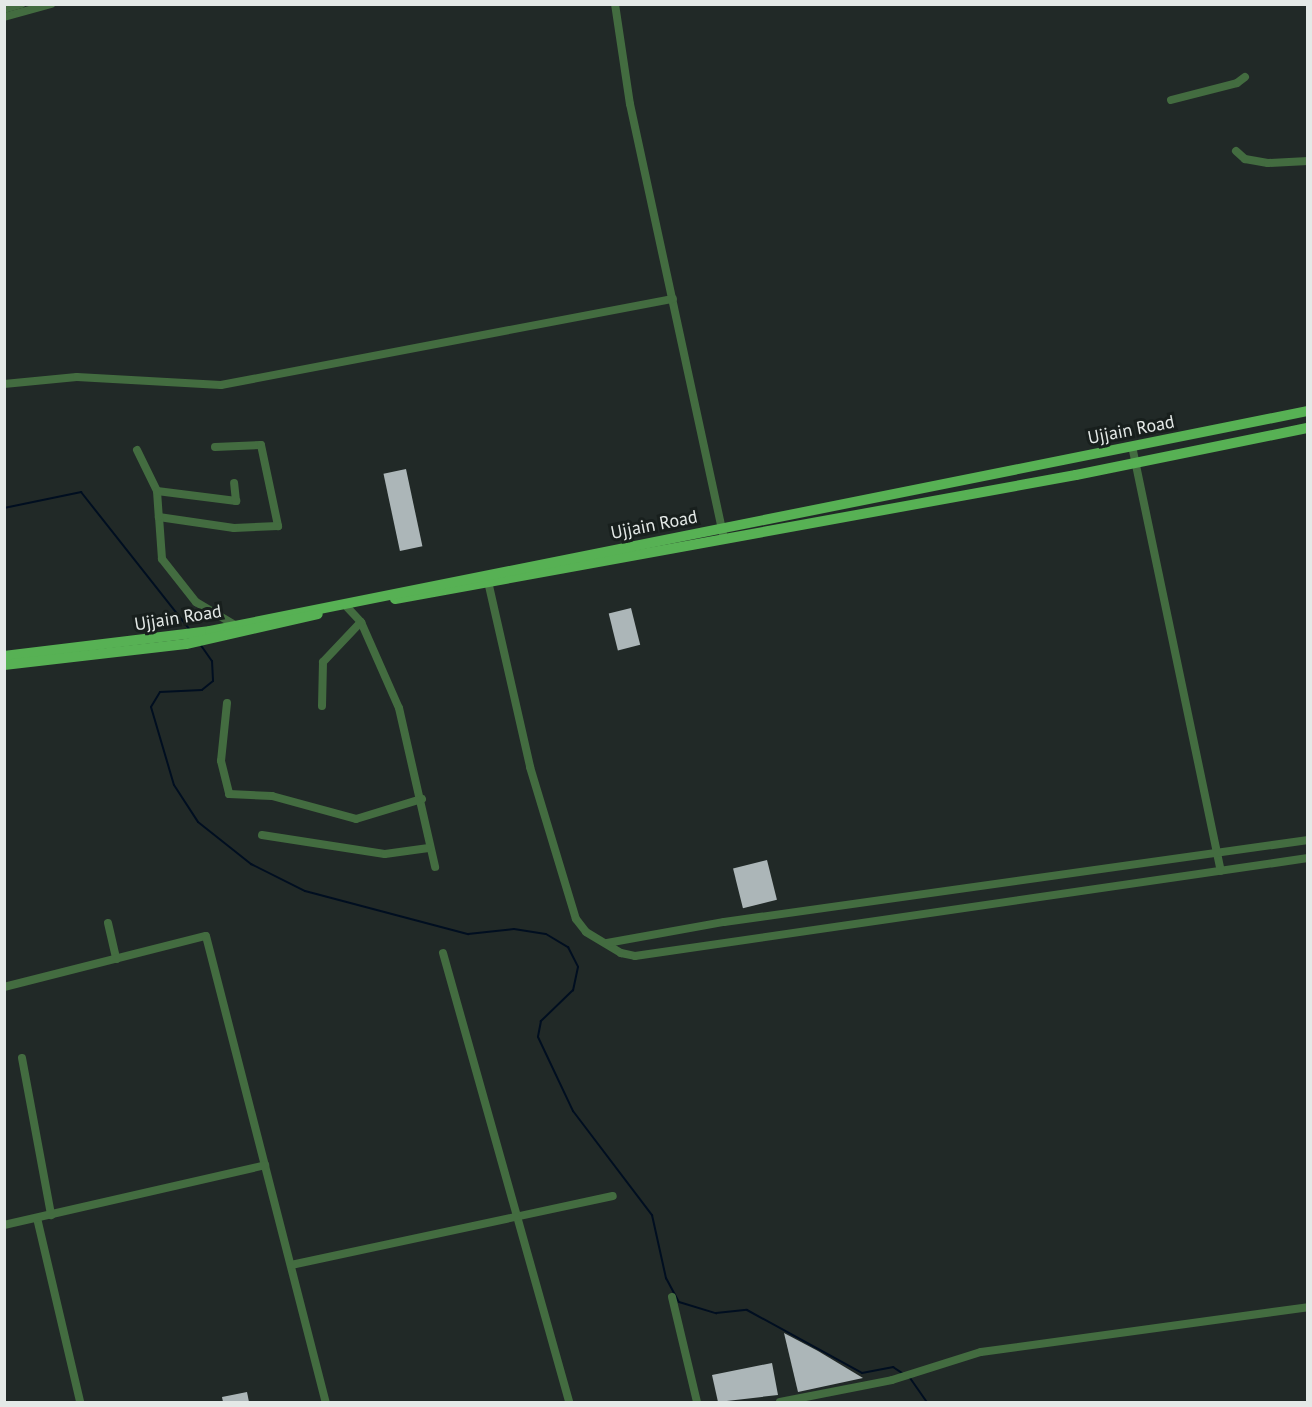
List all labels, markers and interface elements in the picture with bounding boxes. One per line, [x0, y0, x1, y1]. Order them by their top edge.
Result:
street label: Ujjain Road [1086, 411, 1176, 449]
street label: Ujjain Road [609, 506, 699, 544]
street label: Ujjain Road [133, 600, 223, 636]

